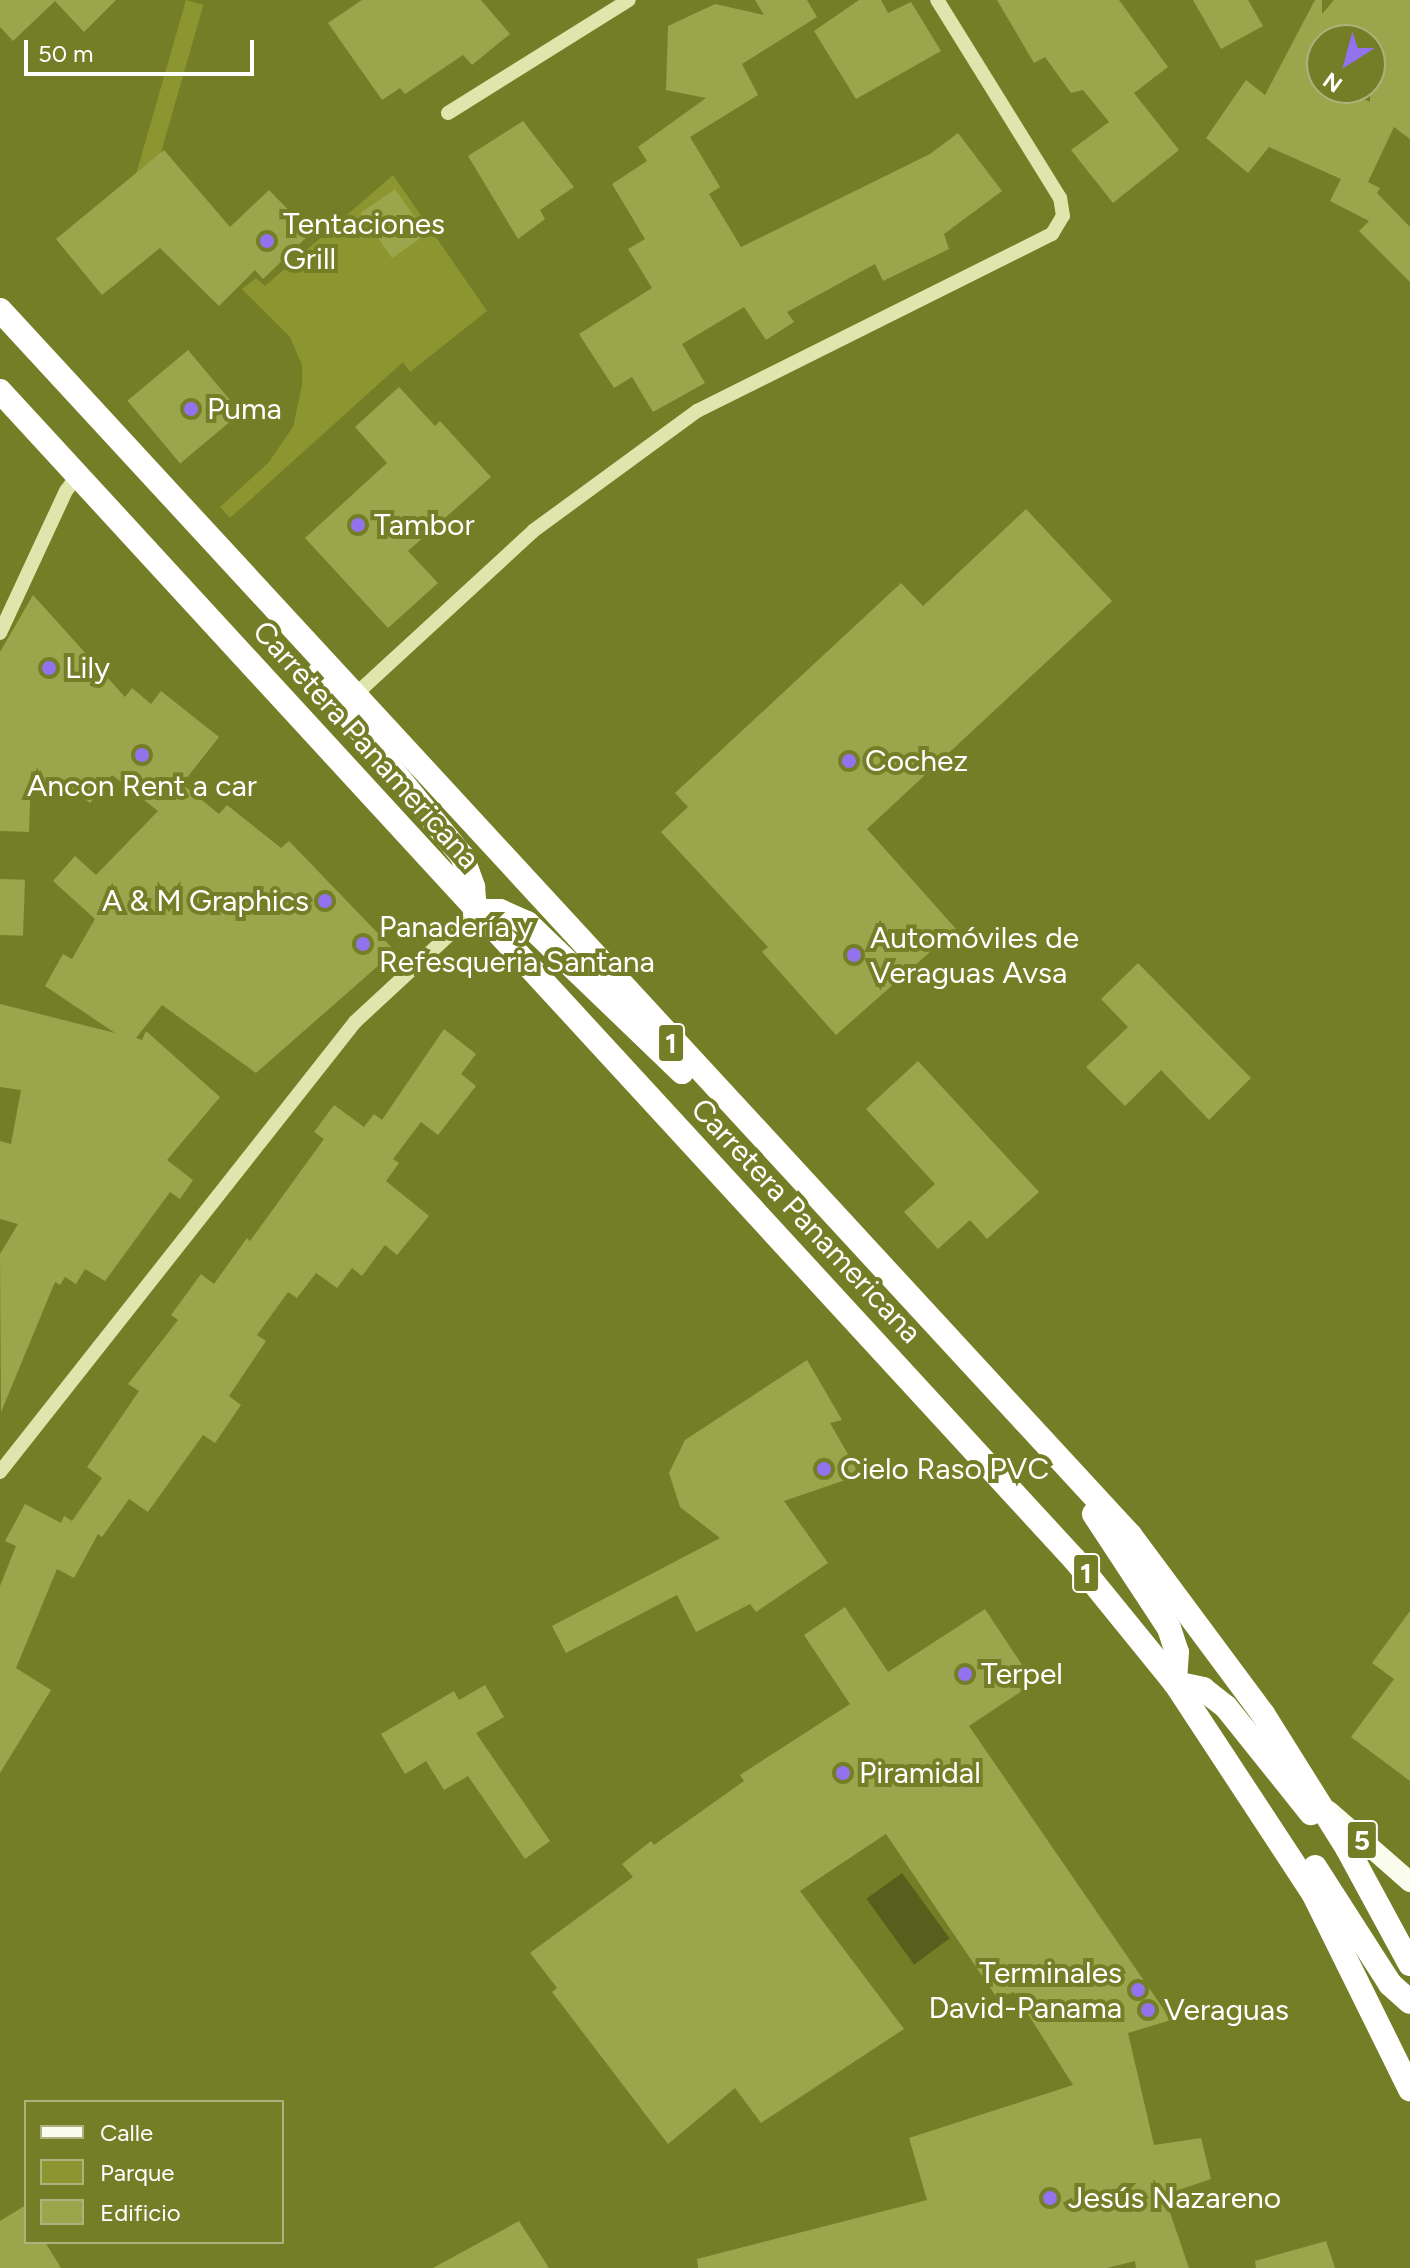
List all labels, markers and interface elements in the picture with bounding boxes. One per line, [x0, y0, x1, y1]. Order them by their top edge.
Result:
scale bar [28, 24, 258, 74]
north arrow [1306, 24, 1386, 104]
text: 50 m [38, 39, 94, 68]
text: N [1318, 66, 1348, 98]
place label: Tentaciones Grill [283, 206, 445, 276]
marker: Tentaciones Grill [258, 232, 276, 250]
place label: Puma [207, 391, 282, 427]
marker: Puma [182, 400, 200, 418]
place label: Tambor [374, 507, 475, 543]
marker: Tambor [349, 516, 367, 534]
street label: Carretera Panamericana [245, 614, 487, 876]
place label: Lily [65, 650, 110, 686]
marker: Lily [40, 659, 58, 677]
place label: Cochez [865, 743, 968, 779]
marker: Ancon Rent a car [133, 746, 151, 764]
marker: Cochez [840, 752, 858, 770]
place label: Ancon Rent a car [27, 768, 257, 804]
place label: A & M Graphics [102, 883, 309, 919]
marker: A & M Graphics [316, 892, 334, 910]
place label: Panadería y Refesqueria Santana [379, 909, 655, 980]
place label: Automóviles de Veraguas Avsa [870, 920, 1079, 990]
marker: Panadería y Refesqueria Santana [354, 935, 372, 953]
marker: Automóviles de Veraguas Avsa [845, 946, 863, 964]
road number: 1 [657, 1019, 685, 1067]
street label: Carretera Panamericana [683, 1091, 929, 1351]
place label: Cielo Raso PVC [840, 1451, 1049, 1487]
marker: Cielo Raso PVC [815, 1460, 833, 1478]
road number: 1 [1072, 1549, 1100, 1597]
place label: Terpel [981, 1656, 1063, 1692]
marker: Terpel [956, 1665, 974, 1683]
place label: Piramidal [859, 1755, 981, 1791]
marker: Piramidal [834, 1764, 852, 1782]
road number: 5 [1344, 1816, 1380, 1864]
place label: Terminales David-Panama [928, 1955, 1122, 2026]
marker: Terminales David-Panama [1129, 1981, 1147, 1999]
place label: Veraguas [1164, 1992, 1289, 2028]
marker: Veraguas [1139, 2001, 1157, 2019]
legend [24, 2100, 284, 2244]
text: Calle [100, 2118, 153, 2147]
text: Parque [100, 2158, 174, 2187]
place label: Jesús Nazareno [1068, 2180, 1281, 2216]
marker: Jesús Nazareno [1039, 2187, 1061, 2209]
text: Edificio [100, 2198, 181, 2227]

